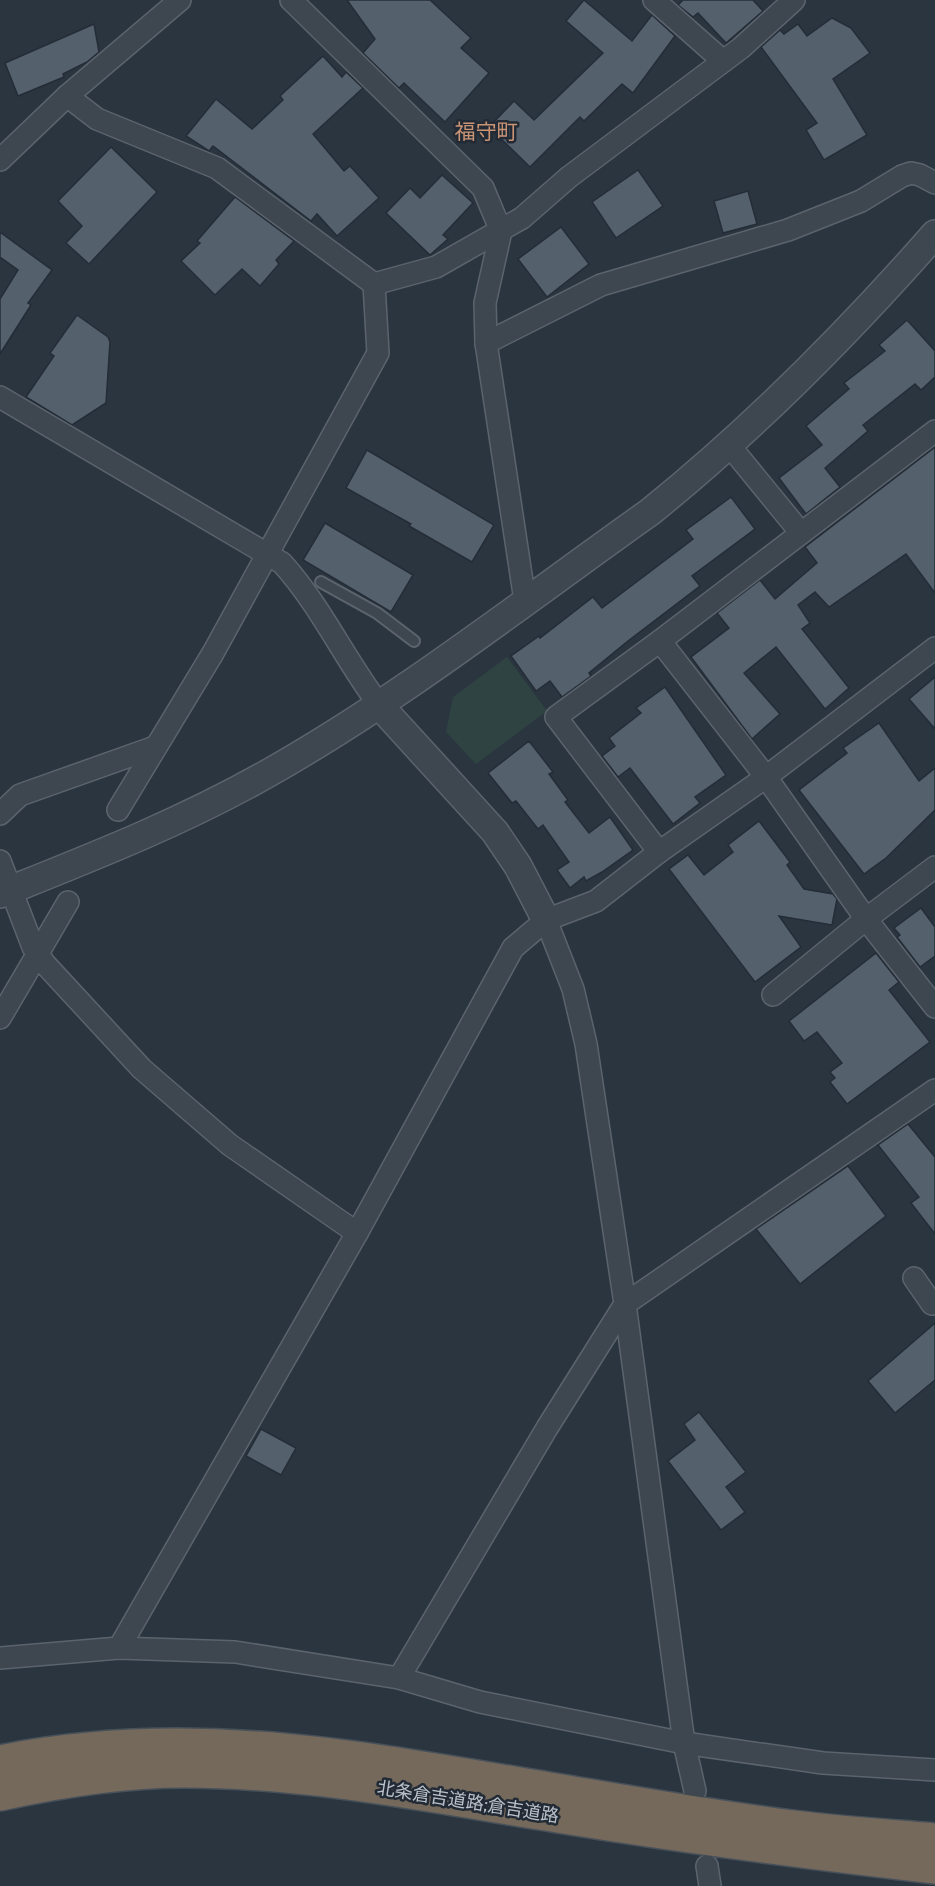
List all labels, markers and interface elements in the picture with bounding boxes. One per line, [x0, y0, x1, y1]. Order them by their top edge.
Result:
district label: 福守町 [455, 119, 518, 144]
street label: 北条倉吉道路;倉吉道路 [375, 1777, 561, 1827]

